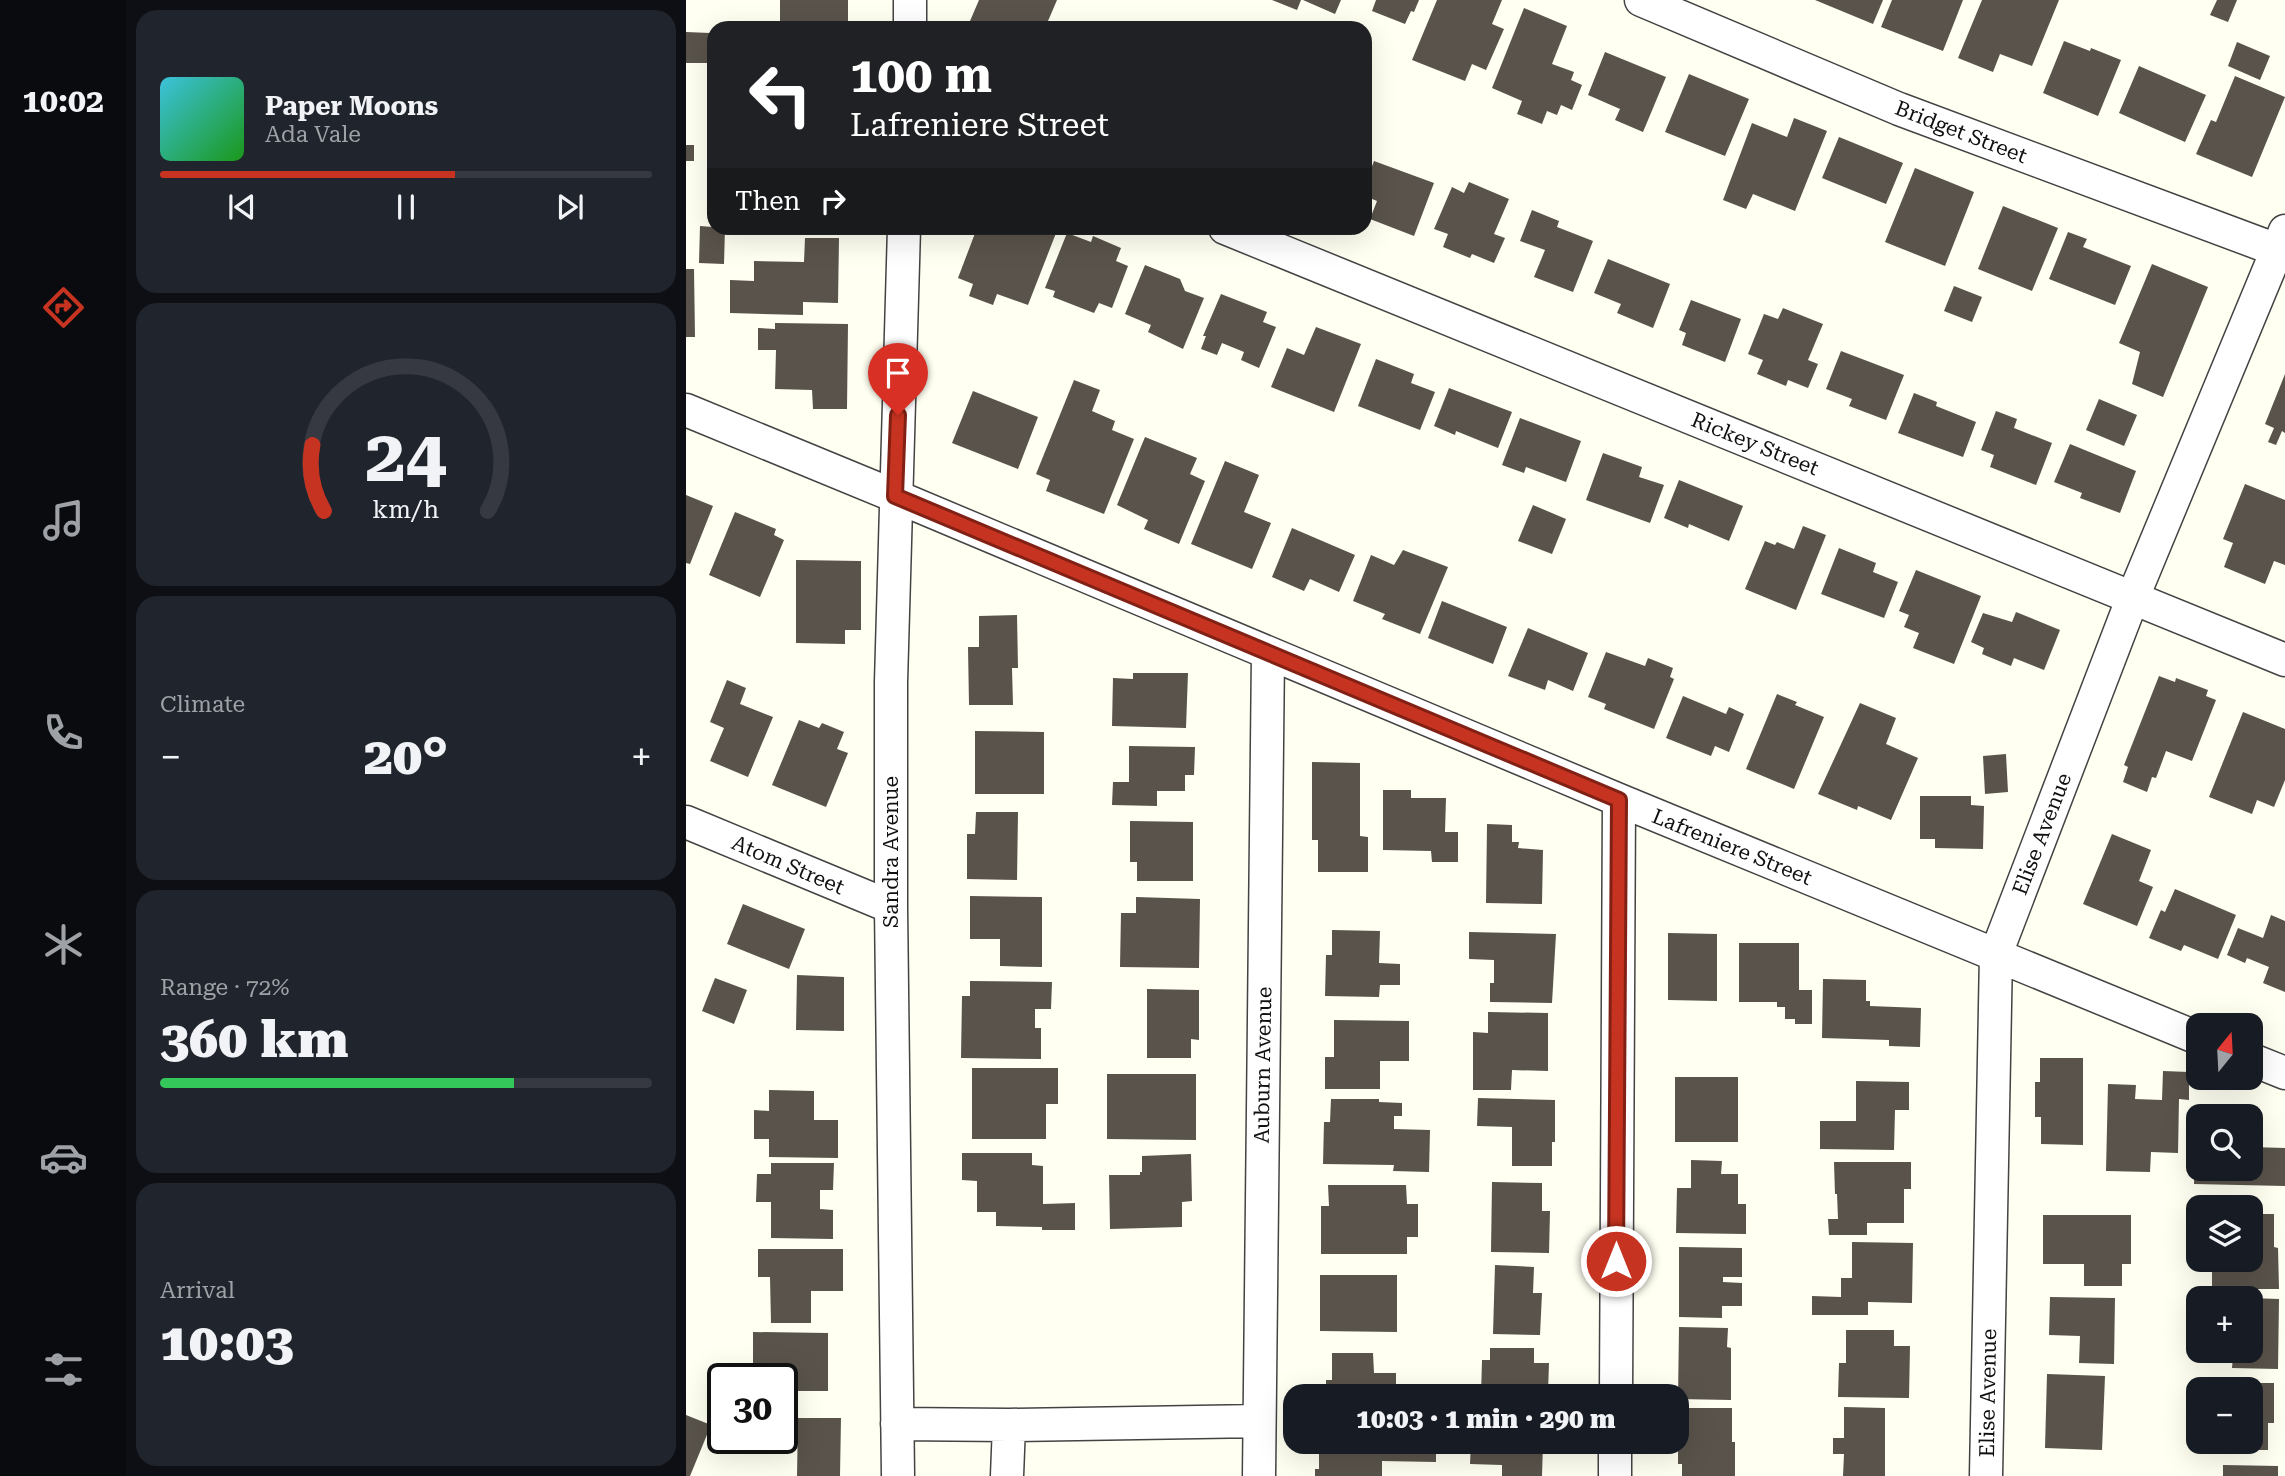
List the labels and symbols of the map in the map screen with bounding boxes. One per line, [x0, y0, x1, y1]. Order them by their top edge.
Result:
street label: Bridget Street [1892, 96, 2030, 168]
pin [868, 343, 928, 415]
street label: Rickey Street [1688, 408, 1822, 480]
street label: Elise Avenue [2008, 770, 2076, 898]
street label: Sandra Avenue [879, 776, 903, 928]
street label: Lafreniere Street [1649, 804, 1815, 890]
street label: Atom Street [728, 831, 848, 899]
street label: Auburn Avenue [1250, 986, 1276, 1144]
north arrow [2186, 1013, 2263, 1090]
position arrow [1579, 1224, 1653, 1298]
street label: Elise Avenue [1975, 1328, 2001, 1458]
speed limit sign: 30 [707, 1363, 798, 1454]

